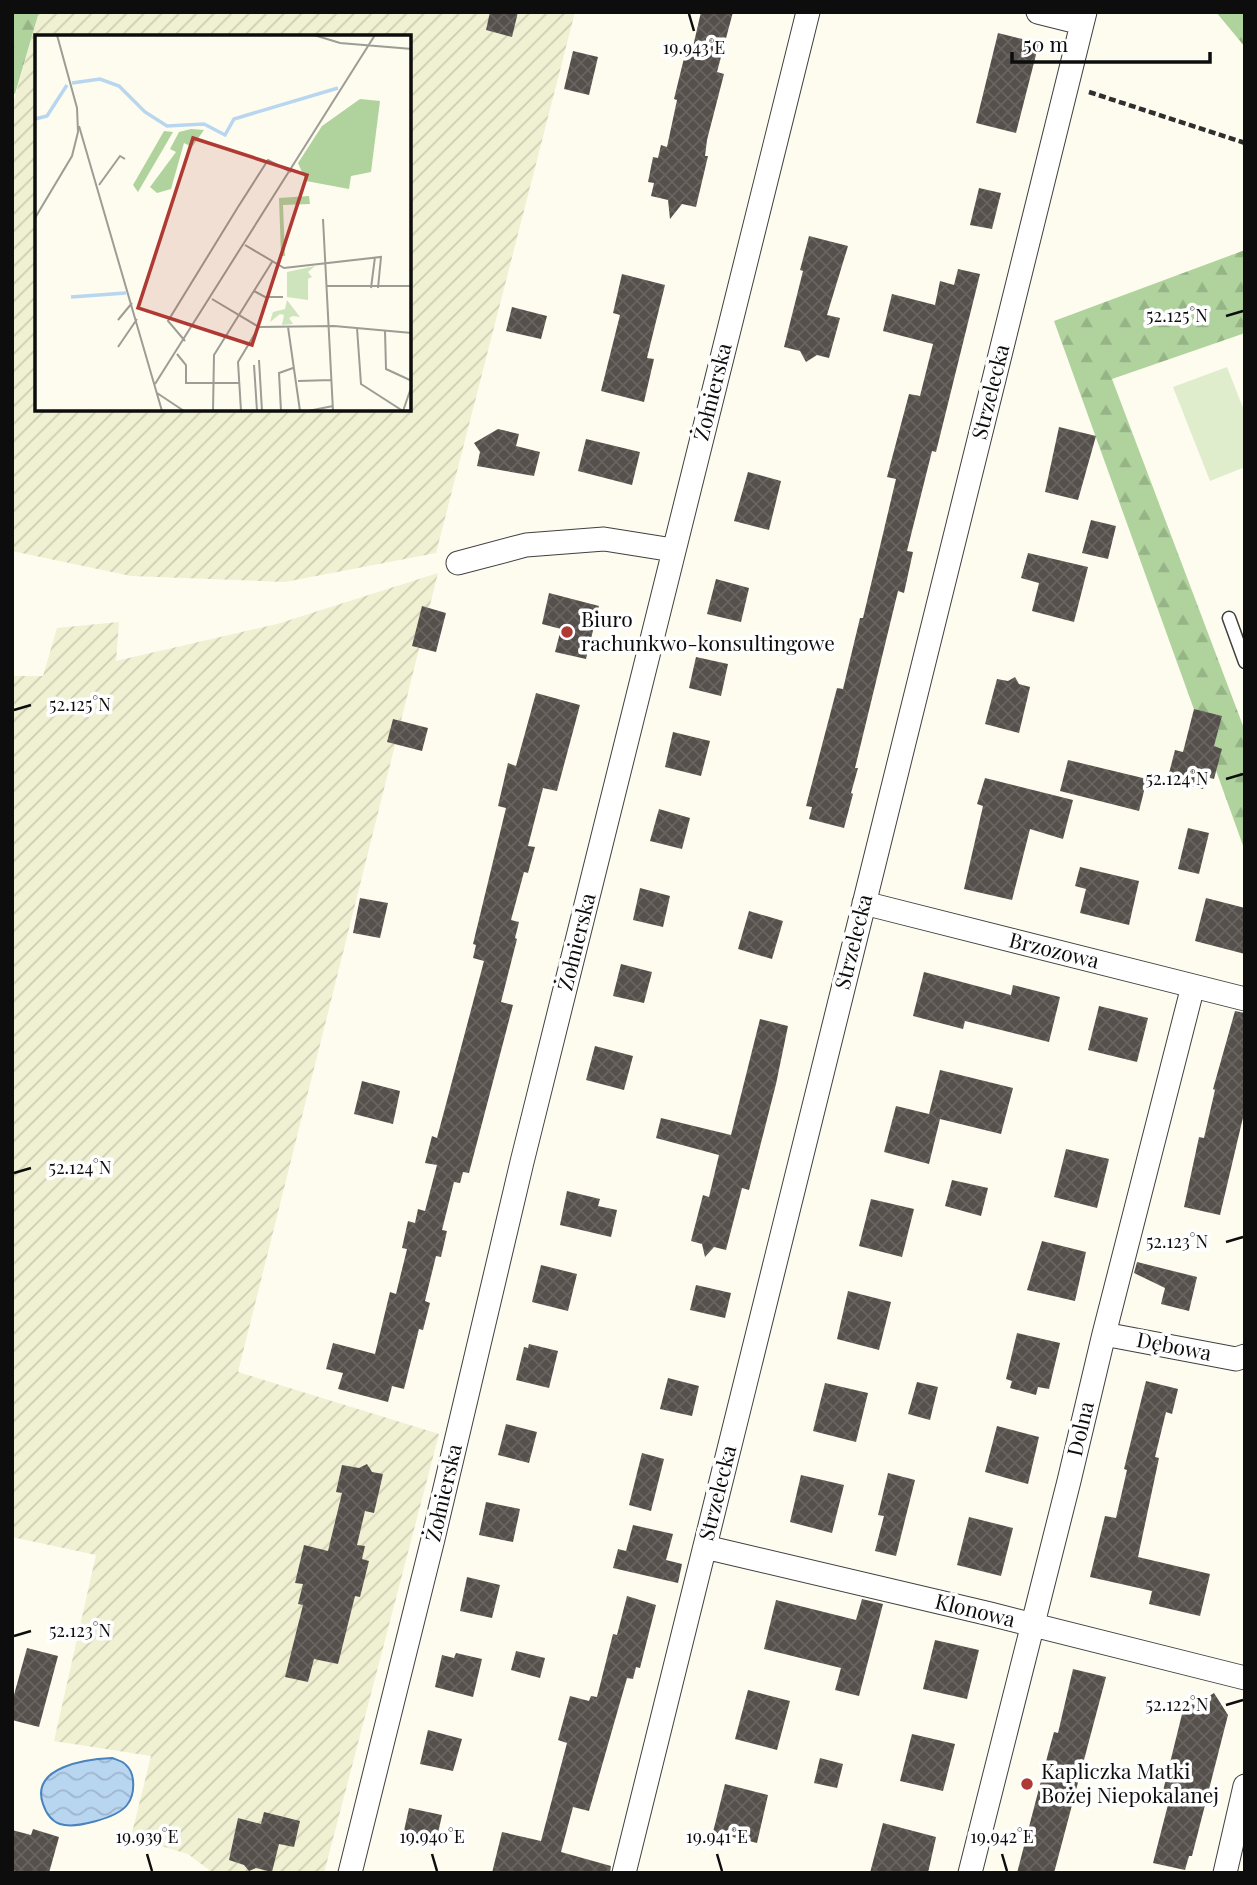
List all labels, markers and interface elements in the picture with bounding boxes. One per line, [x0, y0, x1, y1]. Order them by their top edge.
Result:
scale bar [1012, 21, 1210, 65]
text: 50 m [1023, 29, 1069, 57]
inset map [35, 35, 411, 411]
text: 19.943°E [663, 35, 725, 59]
text: 52.125°N [1146, 303, 1208, 327]
street label: Żołnierska [685, 339, 737, 443]
street label: Strzelecka [964, 340, 1015, 442]
place label: Biuro rachunkwo-konsultingowe [581, 604, 835, 656]
marker: Biuro rachunkwo-konsultingowe [559, 624, 575, 640]
text: 52.125°N [49, 692, 111, 716]
text: 52.124°N [1145, 766, 1209, 790]
street label: Żołnierska [549, 889, 601, 993]
street label: Strzelecka [827, 890, 878, 992]
street label: Brzozowa [1007, 924, 1103, 974]
text: 52.124°N [48, 1155, 112, 1179]
text: 52.123°N [1146, 1229, 1208, 1253]
street label: Dębowa [1135, 1324, 1215, 1366]
street label: Dolna [1059, 1398, 1099, 1459]
street label: Żołnierska [417, 1440, 467, 1544]
street label: Strzelecka [691, 1441, 742, 1543]
street label: Klonowa [933, 1586, 1019, 1633]
text: 52.123°N [49, 1618, 111, 1642]
text: 52.122°N [1146, 1692, 1209, 1716]
place label: Kapliczka Matki Bożej Niepokalanej [1041, 1756, 1219, 1808]
marker: Kapliczka Matki Bożej Niepokalanej [1019, 1776, 1035, 1792]
text: 19.939°E [115, 1824, 179, 1848]
text: 19.940°E [399, 1824, 465, 1848]
text: 19.941°E [686, 1824, 748, 1848]
text: 19.942°E [970, 1824, 1034, 1848]

